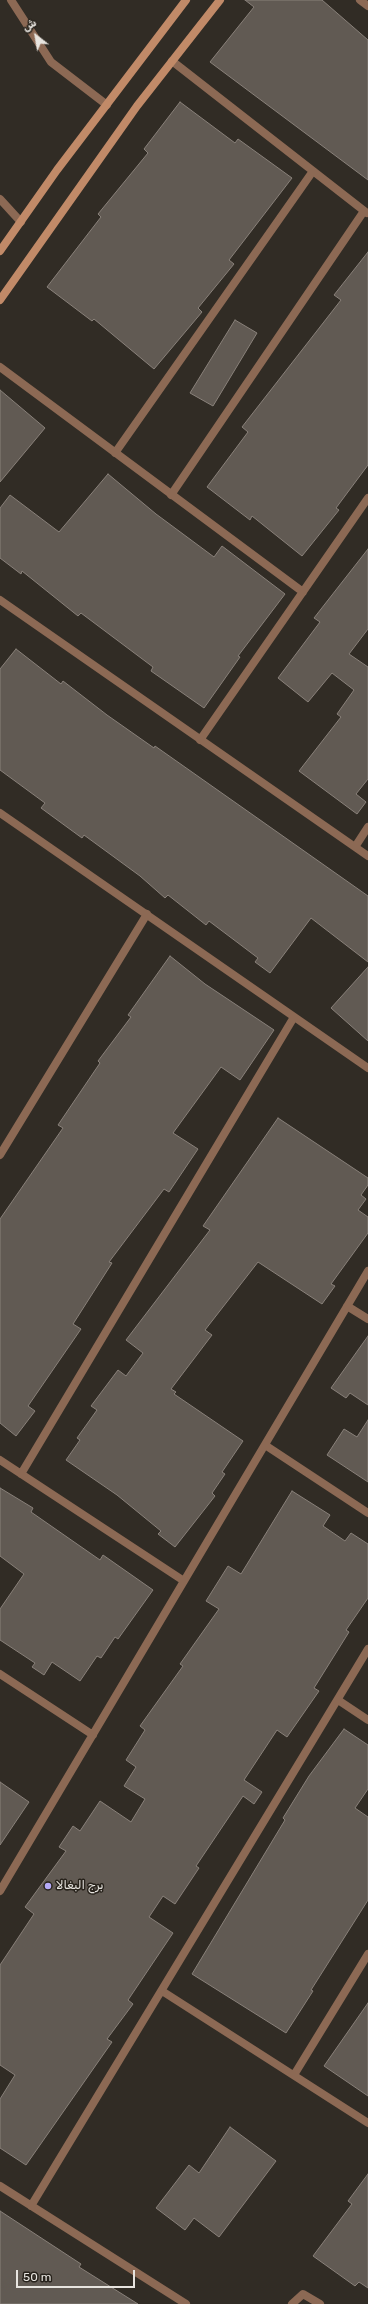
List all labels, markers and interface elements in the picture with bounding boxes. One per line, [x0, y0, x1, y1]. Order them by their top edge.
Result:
north arrow [16, 16, 56, 56]
text: ش [20, 16, 39, 34]
place label: برج البغالا [56, 1879, 104, 1893]
marker: برج البغالا [43, 1881, 53, 1891]
scale bar [18, 2262, 137, 2288]
text: 50 m [23, 2270, 51, 2284]

